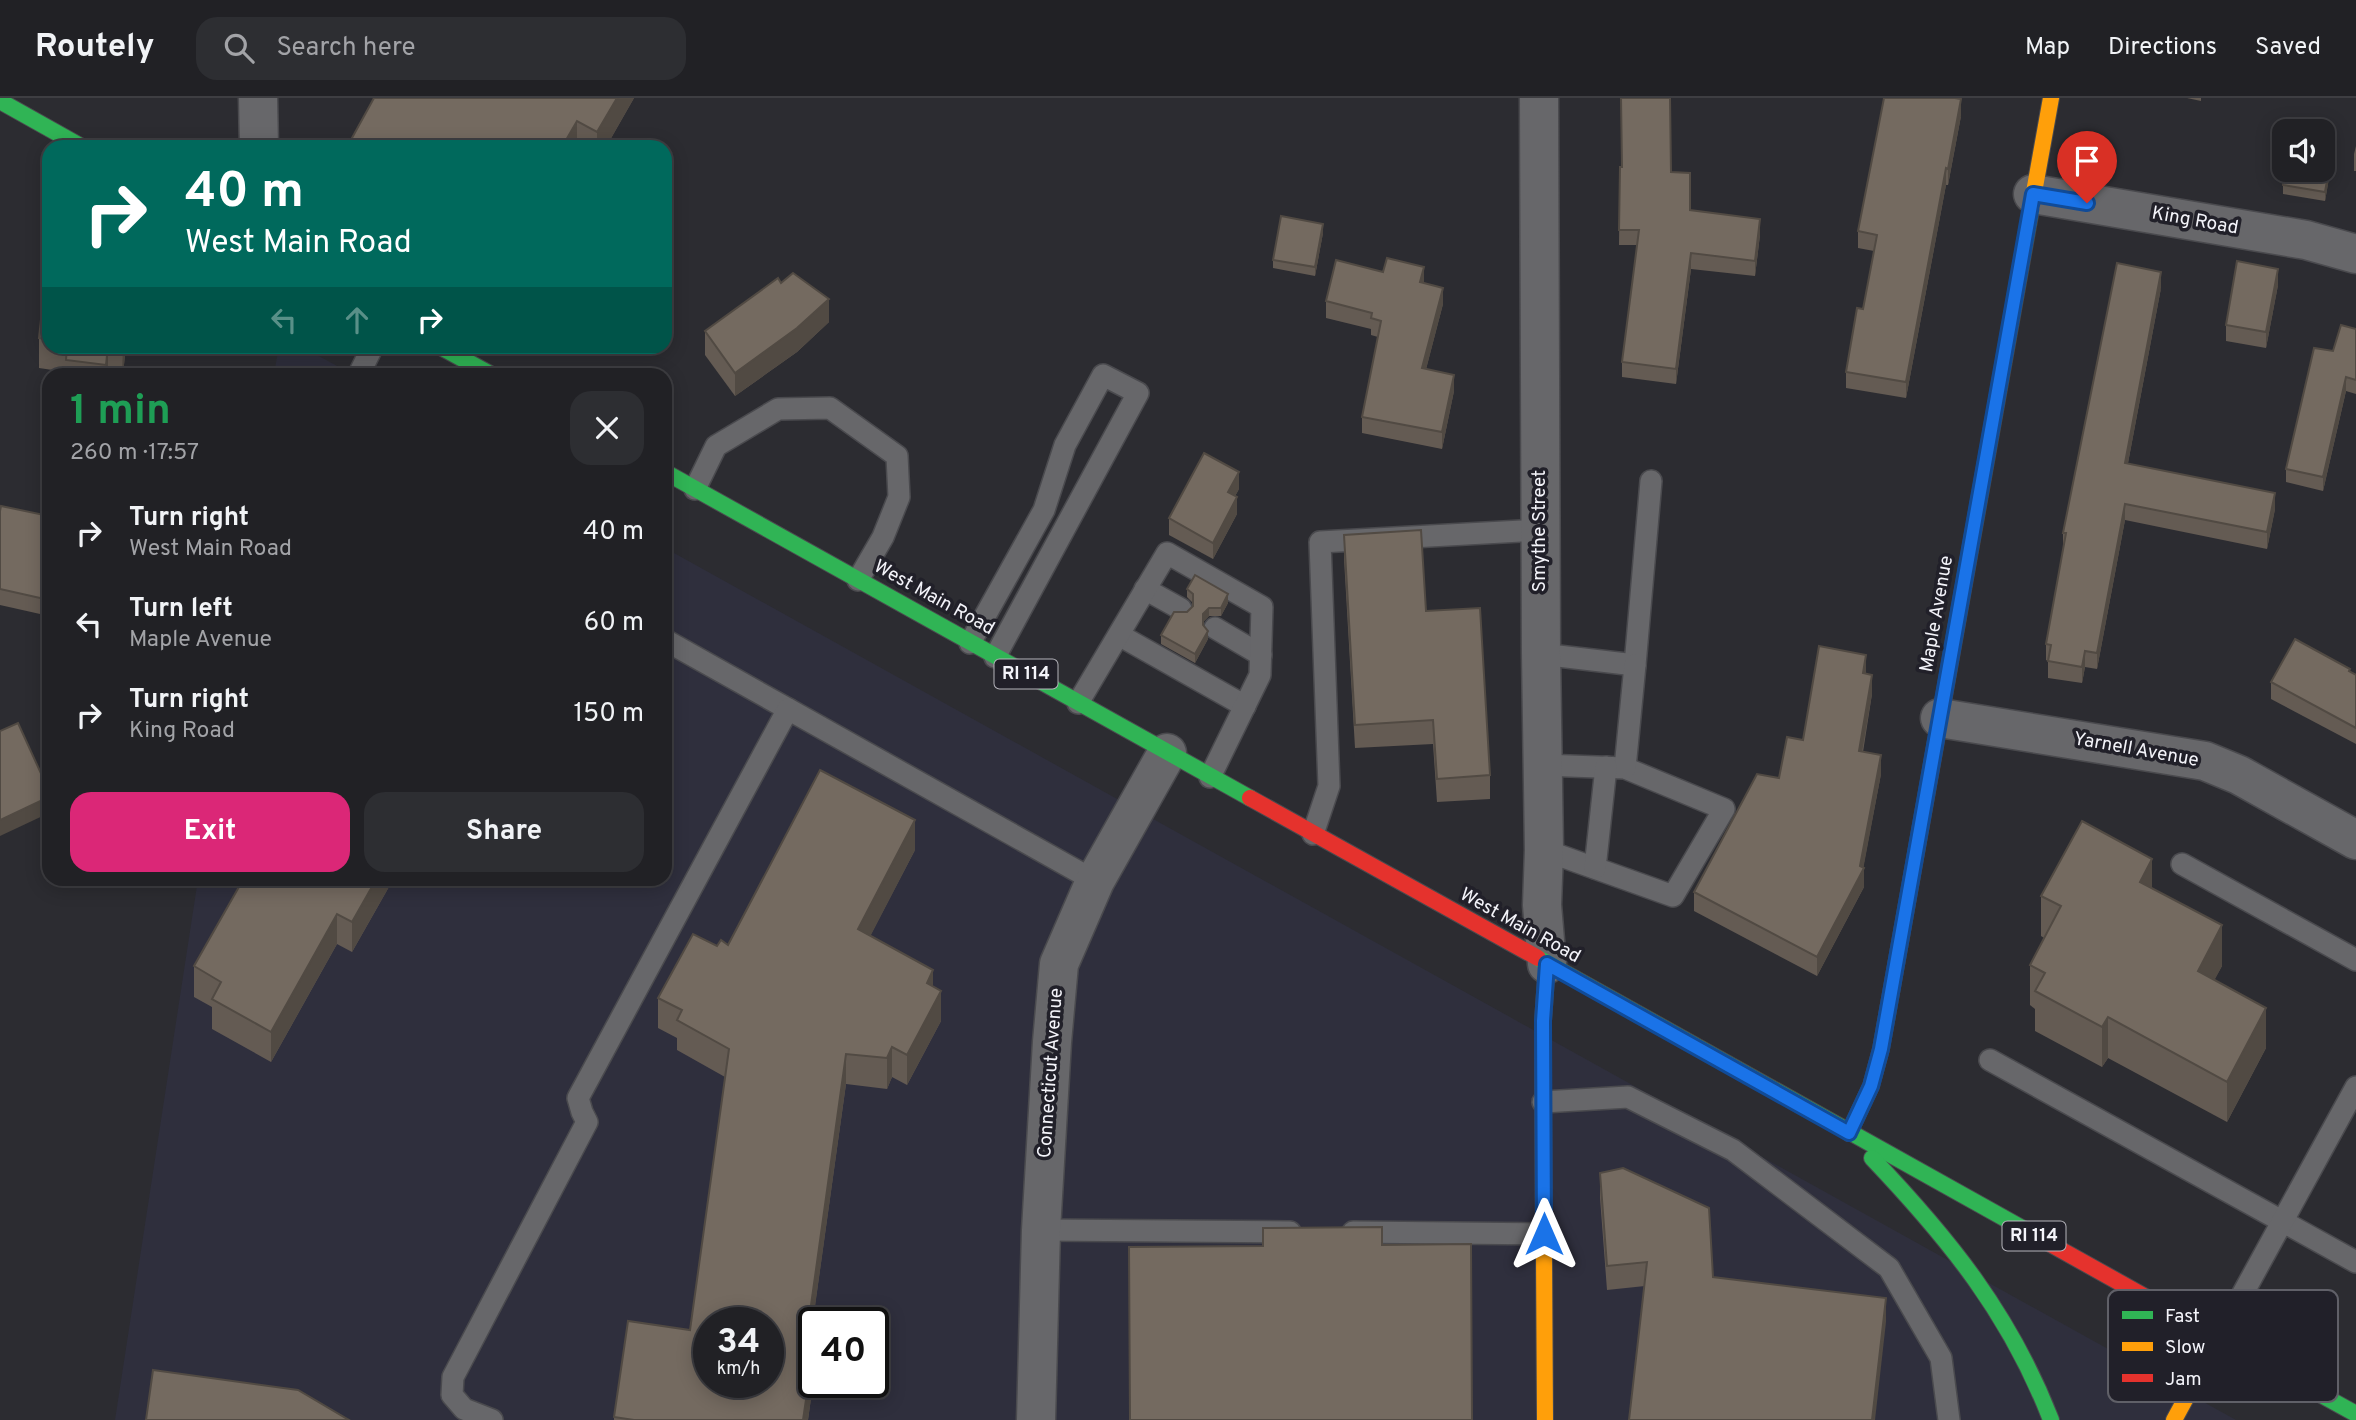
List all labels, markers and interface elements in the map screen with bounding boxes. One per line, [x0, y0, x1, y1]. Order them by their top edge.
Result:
search box [196, 17, 686, 80]
text: Routely [35, 27, 154, 69]
icon: search [220, 29, 258, 67]
text: Search here [276, 32, 415, 65]
text: Map [2025, 33, 2070, 63]
text: Directions [2108, 33, 2217, 63]
text: Saved [2255, 33, 2321, 63]
map controls [2272, 119, 2335, 182]
button: sound [2272, 119, 2335, 182]
pin [2057, 131, 2117, 203]
icon: arrive [2068, 142, 2106, 180]
text: 40 m [185, 163, 304, 225]
icon: right [70, 168, 161, 259]
street label: King Road [2150, 202, 2240, 240]
text: West Main Road [185, 224, 412, 264]
icon: left [265, 301, 303, 339]
icon: ahead [338, 301, 376, 339]
icon: right [411, 301, 449, 339]
text: 1 min [70, 386, 171, 439]
button: close [570, 391, 644, 465]
text: 260 m · 17:57 [70, 439, 199, 468]
street label: Smythe Street [1528, 470, 1552, 592]
text: Turn right [129, 502, 249, 535]
icon: right [70, 514, 108, 552]
text: 40 m [583, 516, 644, 549]
text: West Main Road [129, 535, 292, 564]
street label: Maple Avenue [1915, 554, 1959, 674]
street label: West Main Road [869, 555, 999, 641]
text: Turn left [129, 593, 233, 626]
icon: left [70, 605, 108, 643]
text: 60 m [584, 607, 644, 640]
text: Maple Avenue [129, 626, 272, 655]
road number: RI 114 [995, 660, 1058, 688]
text: Turn right [129, 684, 249, 717]
icon: right [70, 696, 108, 734]
text: 150 m [573, 698, 644, 731]
text: King Road [129, 717, 235, 746]
street label: Yarnell Avenue [2071, 727, 2201, 773]
button: Exit [70, 792, 350, 872]
button: Share [364, 792, 644, 872]
street label: West Main Road [1455, 883, 1585, 969]
street label: Connecticut Avenue [1033, 987, 1069, 1159]
position arrow [1507, 1197, 1581, 1271]
road number: RI 114 [2002, 1222, 2066, 1251]
legend [2108, 1290, 2338, 1402]
text: Fast [2165, 1305, 2200, 1329]
speed limit sign: 40 [798, 1307, 889, 1398]
text: 34 [717, 1321, 760, 1365]
text: Slow [2165, 1336, 2205, 1360]
text: km/h [717, 1358, 760, 1381]
text: Jam [2165, 1368, 2202, 1392]

